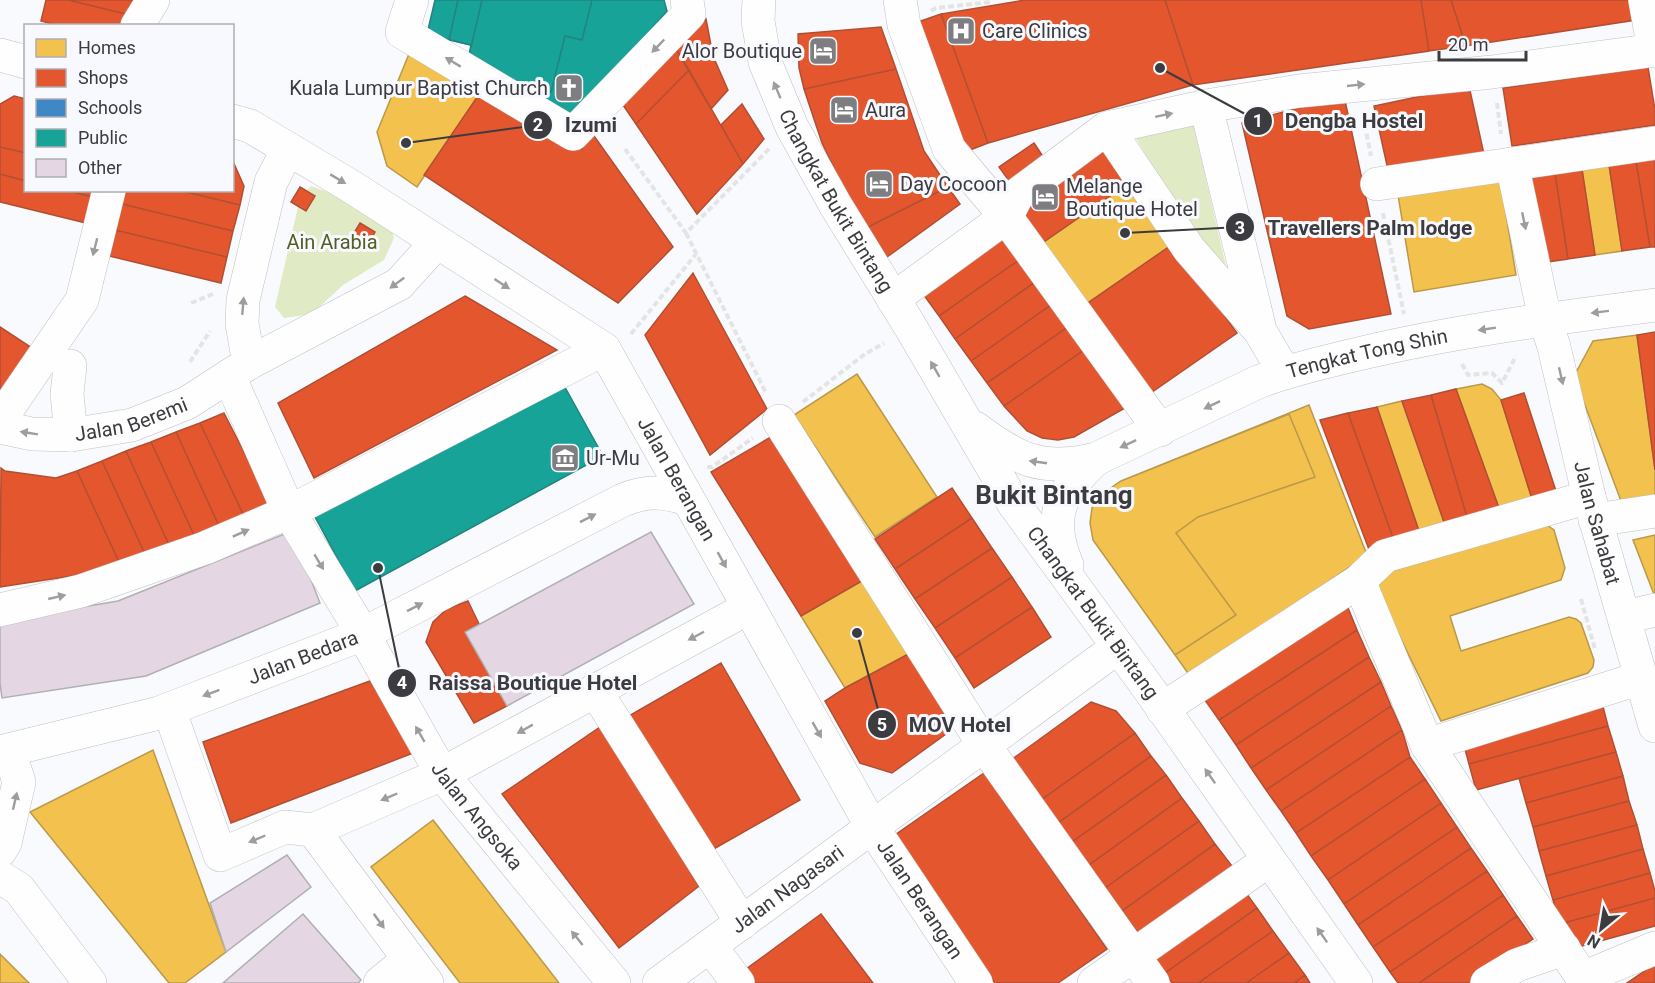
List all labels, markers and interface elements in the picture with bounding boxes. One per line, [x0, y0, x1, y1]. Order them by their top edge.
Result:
hospital icon: Care Clinics [945, 15, 977, 47]
place label: Care Clinics [982, 19, 1088, 43]
legend [24, 24, 234, 192]
scale bar [1439, 24, 1526, 62]
text: 20 m [1448, 34, 1488, 55]
hotel icon: Alor Boutique [807, 35, 839, 67]
text: Homes [78, 37, 136, 58]
one-way arrow [651, 38, 665, 52]
place label: Alor Boutique [682, 39, 802, 63]
one-way arrow [445, 57, 461, 68]
text: Shops [78, 67, 128, 88]
church icon: Kuala Lumpur Baptist Church [553, 72, 585, 104]
place label: Kuala Lumpur Baptist Church [289, 76, 548, 100]
one-way arrow [1347, 80, 1366, 90]
one-way arrow [772, 81, 782, 99]
hotel icon: Aura [828, 94, 860, 126]
text: Schools [78, 97, 142, 118]
place label: Aura [865, 98, 906, 122]
callout: Dengba Hostel [1243, 101, 1436, 140]
callout: Izumi [523, 105, 629, 144]
street label: Changkat Bukit Bintang [774, 106, 898, 297]
text: Dengba Hostel [1285, 109, 1423, 133]
one-way arrow [1155, 110, 1173, 120]
text: 1 [1253, 110, 1263, 131]
text: Izumi [565, 113, 617, 137]
text: 2 [533, 114, 543, 135]
text: Public [78, 127, 128, 148]
text: Other [78, 157, 122, 178]
hotel icon: Day Cocoon [863, 168, 895, 200]
place label: Day Cocoon [900, 172, 1007, 196]
one-way arrow [330, 173, 346, 184]
place label: Melange Boutique Hotel [1066, 174, 1198, 221]
hotel icon: Melange Boutique Hotel [1029, 181, 1061, 213]
callout: Travellers Palm lodge [1225, 208, 1484, 247]
one-way arrow [1520, 212, 1529, 231]
text: Travellers Palm lodge [1268, 216, 1472, 240]
text: 3 [1235, 217, 1245, 238]
park label: Ain Arabia [286, 230, 378, 254]
one-way arrow [89, 238, 99, 257]
one-way arrow [389, 277, 404, 289]
one-way arrow [494, 278, 510, 289]
one-way arrow [239, 296, 248, 315]
one-way arrow [1590, 307, 1609, 317]
street label: Tengkat Tong Shin [1284, 324, 1449, 384]
one-way arrow [1478, 324, 1497, 333]
one-way arrow [930, 360, 940, 377]
one-way arrow [1556, 366, 1566, 385]
street label: Jalan Beremi [73, 392, 191, 446]
one-way arrow [1203, 400, 1220, 410]
street label: Jalan Berangan [633, 413, 721, 545]
one-way arrow [19, 428, 38, 437]
one-way arrow [1119, 440, 1137, 450]
museum icon: Ur-Mu [549, 442, 581, 474]
place label: Ur-Mu [586, 446, 640, 470]
one-way arrow [1028, 457, 1047, 467]
street label: Jalan Sahabat [1569, 459, 1626, 587]
district label: Bukit Bintang [975, 480, 1133, 510]
one-way arrow [580, 513, 597, 522]
street label: Changkat Bukit Bintang [1022, 522, 1164, 704]
one-way arrow [232, 527, 250, 537]
one-way arrow [717, 552, 727, 569]
one-way arrow [314, 554, 325, 570]
one-way arrow [48, 591, 66, 601]
one-way arrow [407, 603, 424, 612]
street label: Jalan Bedara [244, 625, 361, 689]
one-way arrow [688, 631, 705, 641]
callout: Raissa Boutique Hotel [387, 663, 649, 702]
text: Raissa Boutique Hotel [429, 671, 637, 695]
text: 4 [397, 672, 407, 693]
one-way arrow [202, 689, 220, 699]
callout: MOV Hotel [867, 705, 1023, 744]
text: MOV Hotel [909, 713, 1011, 737]
text: 5 [877, 714, 887, 735]
one-way arrow [812, 722, 822, 739]
one-way arrow [516, 724, 533, 734]
one-way arrow [415, 725, 425, 742]
street label: Jalan Angsoka [426, 759, 528, 875]
one-way arrow [1204, 768, 1216, 783]
one-way arrow [10, 792, 20, 810]
one-way arrow [379, 792, 397, 802]
one-way arrow [248, 835, 266, 844]
street label: Jalan Berangan [872, 835, 969, 963]
street label: Jalan Nagasari [726, 840, 848, 938]
north arrow [1571, 899, 1631, 959]
one-way arrow [373, 912, 385, 928]
one-way arrow [1317, 927, 1328, 943]
one-way arrow [571, 931, 584, 946]
text: N [1584, 931, 1603, 953]

